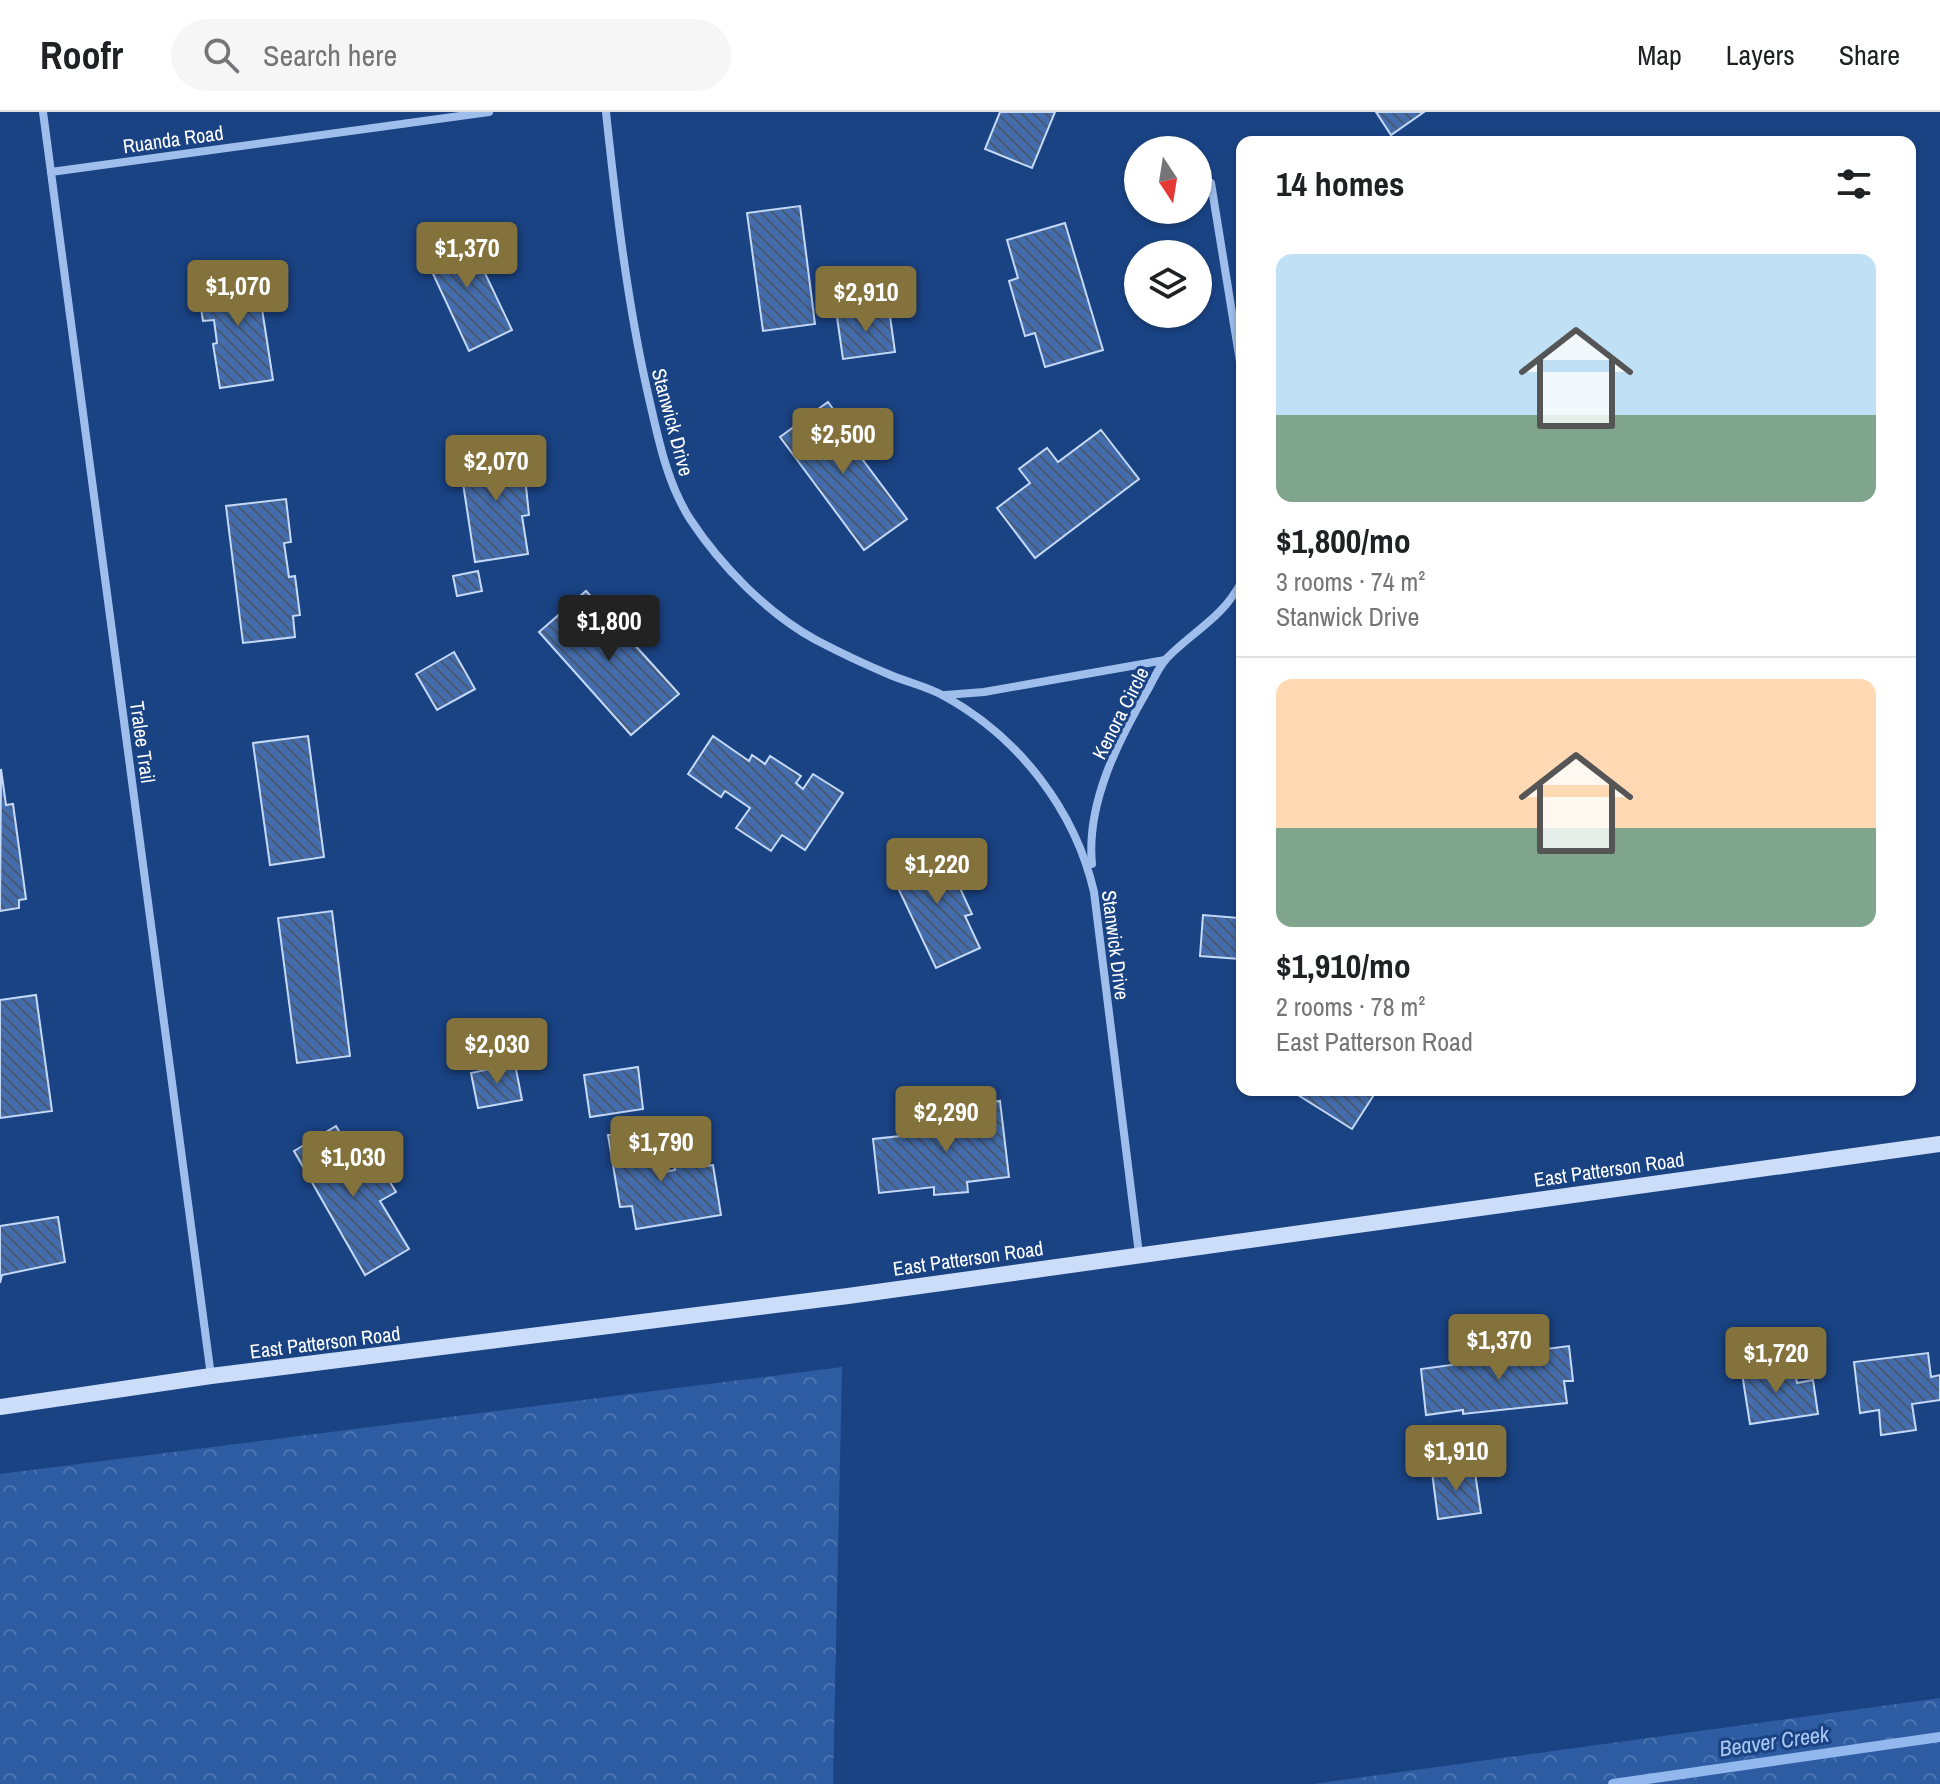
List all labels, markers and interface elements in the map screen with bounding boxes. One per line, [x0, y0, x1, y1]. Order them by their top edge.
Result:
search box [171, 19, 731, 91]
text: Roofr [40, 30, 123, 81]
icon: search [199, 33, 243, 77]
text: Search here [263, 35, 397, 75]
text: Map [1637, 36, 1682, 74]
text: Layers [1726, 36, 1795, 74]
text: Share [1839, 36, 1900, 74]
street label: Ruanda Road [121, 119, 225, 159]
north arrow [1124, 136, 1212, 224]
map controls [1124, 136, 1212, 328]
text: 14 homes [1276, 161, 1405, 207]
icon: filters [1832, 162, 1876, 206]
pin: $1,370 [402, 222, 532, 290]
text: $1,370 [434, 230, 500, 265]
button: layers [1124, 240, 1212, 328]
pin: $1,070 [173, 260, 303, 328]
pin: $2,910 [801, 266, 931, 334]
text: $1,070 [205, 268, 271, 303]
text: $2,910 [833, 274, 899, 309]
icon: home [1504, 306, 1648, 450]
street label: Stanwick Drive [646, 365, 700, 479]
pin: $2,500 [778, 408, 908, 476]
text: $2,500 [810, 416, 876, 451]
pin: $2,070 [431, 435, 561, 503]
text: $2,070 [463, 443, 529, 478]
text: $1,800/mo [1276, 518, 1411, 564]
text: 3 rooms · 74 m² [1276, 564, 1425, 599]
pin: $1,800 [544, 595, 674, 663]
text: Stanwick Drive [1276, 599, 1419, 634]
text: $1,800 [576, 603, 642, 638]
street label: Kenora Circle [1085, 662, 1155, 764]
street label: Tralee Trail [124, 699, 162, 785]
icon: home [1504, 731, 1648, 875]
pin: $1,220 [872, 838, 1002, 906]
text: $1,220 [904, 846, 970, 881]
street label: Stanwick Drive [1096, 889, 1136, 1001]
text: $1,910/mo [1276, 943, 1411, 989]
text: 2 rooms · 78 m² [1276, 989, 1425, 1024]
pin: $2,030 [432, 1018, 562, 1086]
text: East Patterson Road [1276, 1024, 1473, 1059]
text: $2,030 [464, 1026, 530, 1061]
pin: $2,290 [881, 1086, 1011, 1154]
text: $2,290 [913, 1094, 979, 1129]
pin: $1,790 [596, 1116, 726, 1184]
text: $1,790 [628, 1124, 694, 1159]
pin: $1,030 [288, 1131, 418, 1199]
text: $1,030 [320, 1139, 386, 1174]
street label: East Patterson Road [1532, 1145, 1686, 1193]
street label: East Patterson Road [891, 1234, 1045, 1282]
pin: $1,370 [1434, 1314, 1564, 1382]
street label: East Patterson Road [248, 1319, 402, 1365]
text: $1,370 [1466, 1322, 1532, 1357]
pin: $1,720 [1711, 1327, 1841, 1395]
text: $1,720 [1743, 1335, 1809, 1370]
pin: $1,910 [1391, 1425, 1521, 1493]
text: $1,910 [1423, 1433, 1489, 1468]
water label: Beaver Creek [1717, 1718, 1832, 1764]

